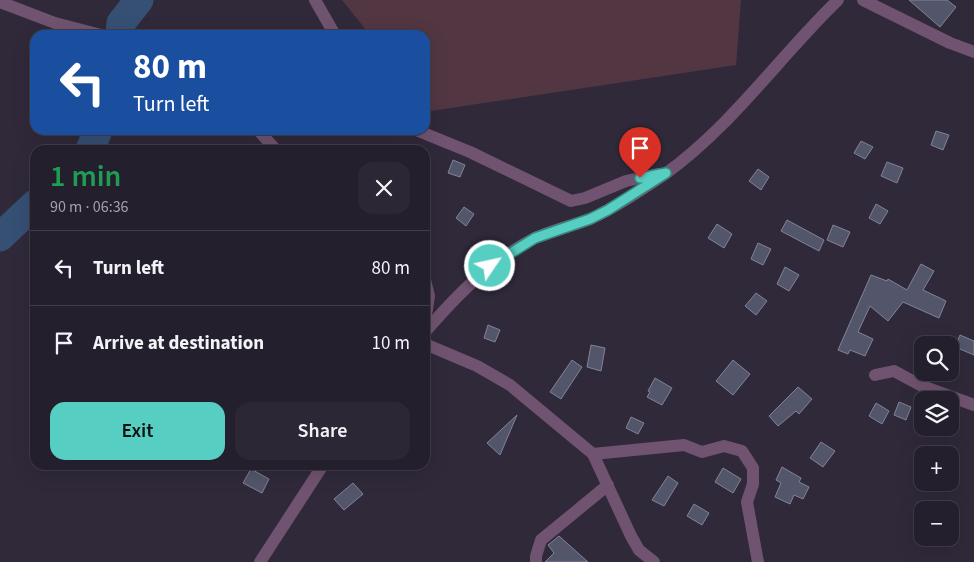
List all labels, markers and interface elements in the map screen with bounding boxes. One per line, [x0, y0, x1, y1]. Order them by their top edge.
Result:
text: 80 m [133, 42, 207, 92]
icon: left [50, 50, 115, 115]
text: Turn left [133, 88, 209, 120]
pin [619, 127, 661, 178]
icon: arrive [626, 134, 654, 162]
text: 1 min [50, 155, 121, 198]
button: close [358, 162, 410, 214]
text: 90 m · 06:36 [50, 196, 129, 218]
position arrow [463, 239, 515, 291]
icon: left [50, 254, 78, 282]
text: Turn left [93, 255, 164, 282]
text: 80 m [372, 255, 410, 282]
icon: arrive [50, 329, 78, 357]
text: Arrive at destination [93, 330, 264, 357]
text: 10 m [372, 330, 410, 357]
map controls [914, 336, 959, 546]
button: search [914, 336, 959, 381]
button: layers [914, 391, 959, 436]
button: Exit [50, 402, 225, 460]
button: Share [235, 402, 410, 460]
button: + [914, 446, 959, 491]
button: − [914, 501, 959, 546]

